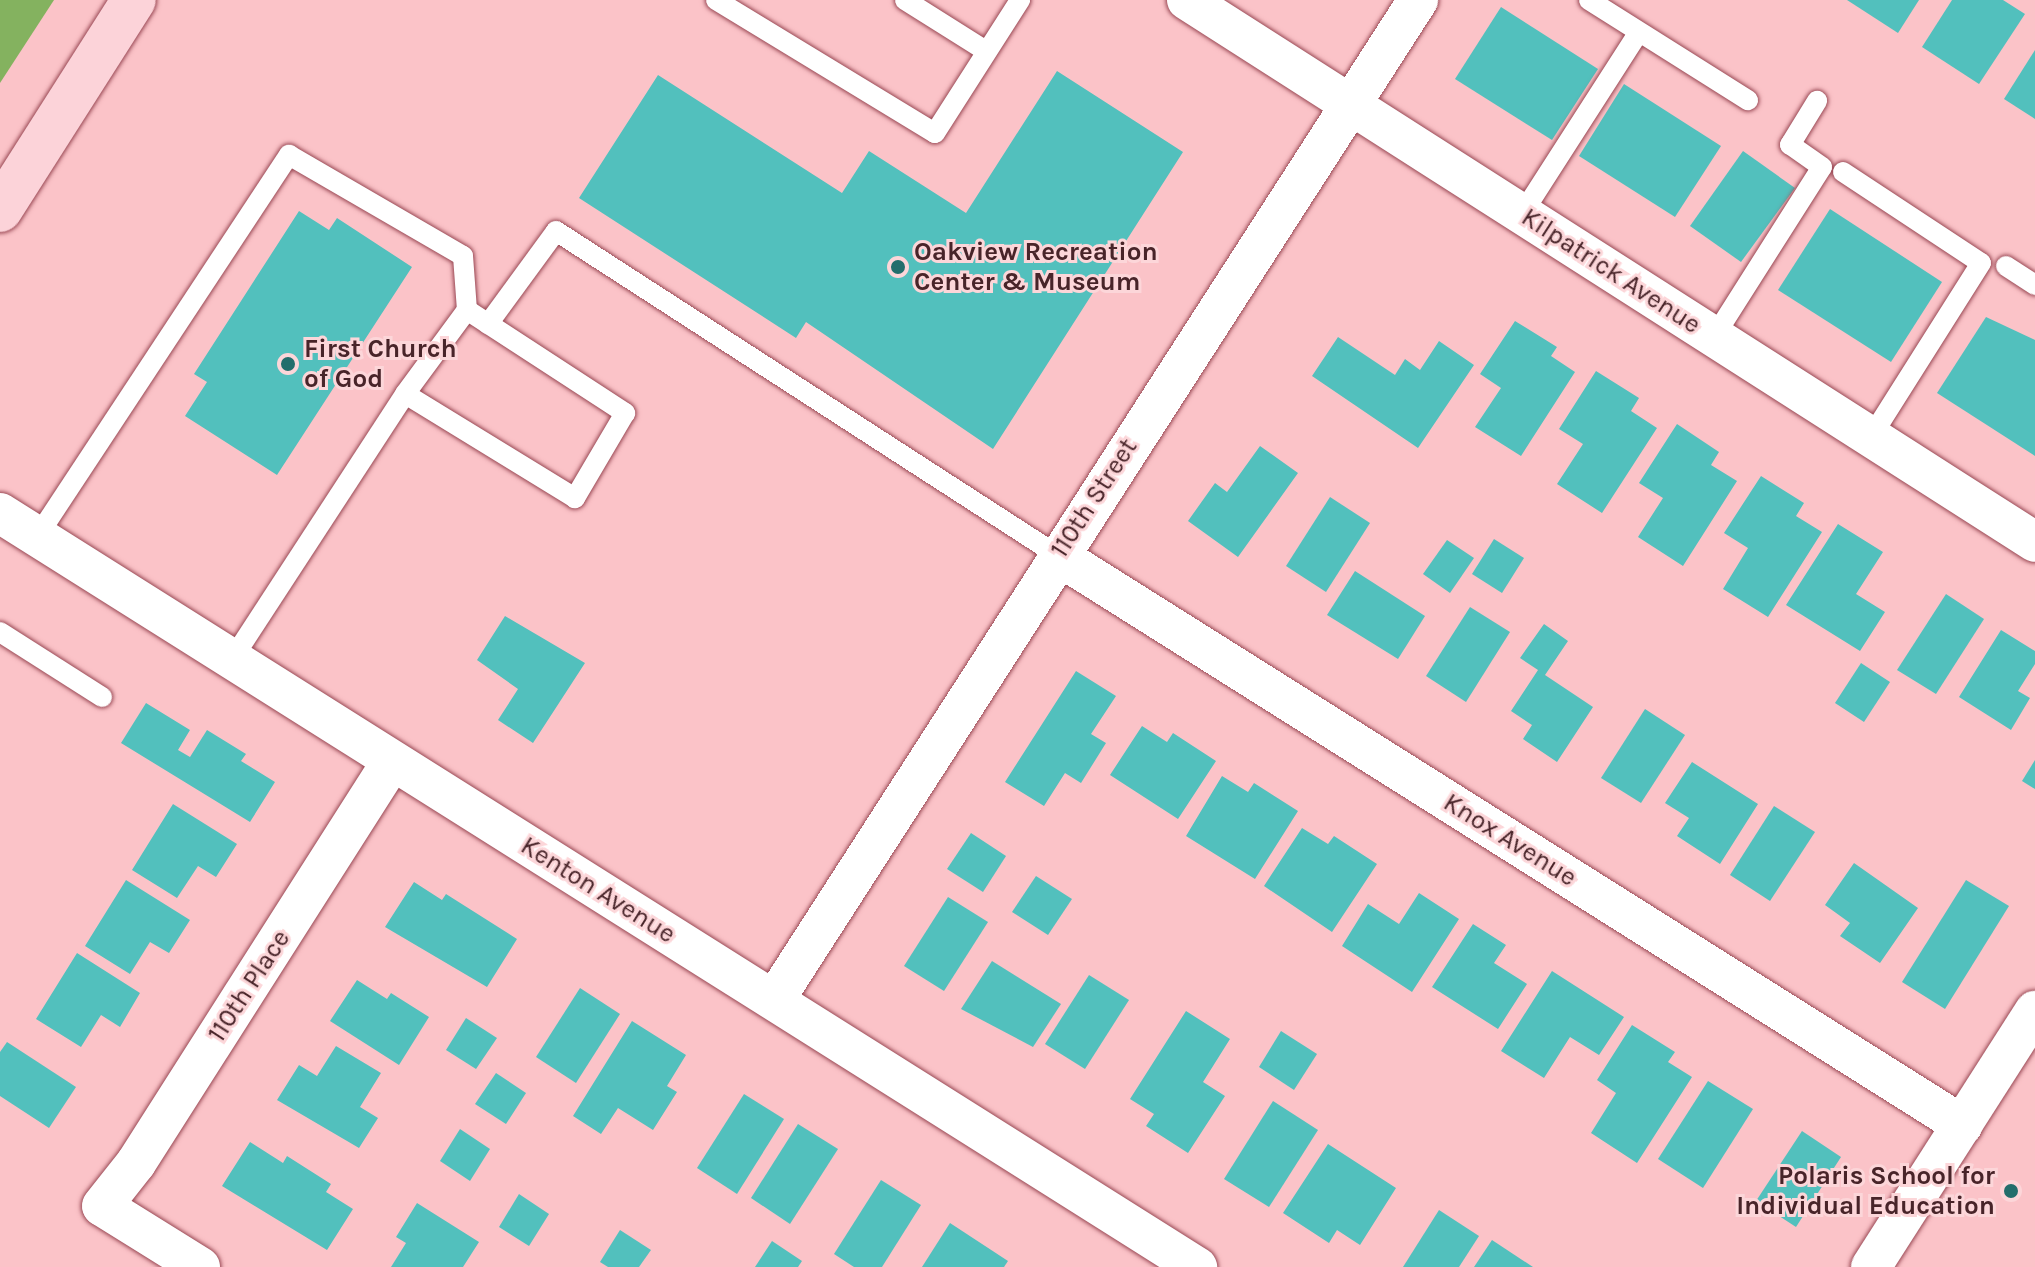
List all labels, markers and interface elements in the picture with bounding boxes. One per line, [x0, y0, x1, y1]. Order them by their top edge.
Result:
street label: Kilpatrick Avenue [1516, 202, 1706, 340]
place label: Oakview Recreation Center & Museum [914, 236, 1158, 298]
marker: Oakview Recreation Center & Museum [889, 258, 907, 276]
place label: First Church of God [304, 333, 457, 394]
marker: First Church of God [279, 355, 297, 373]
street label: 110th Street [1044, 433, 1144, 563]
street label: Knox Avenue [1438, 787, 1582, 893]
street label: Kenton Avenue [515, 830, 681, 950]
street label: 110th Place [201, 924, 297, 1048]
place label: Polaris School for Individual Education [1736, 1160, 1995, 1222]
marker: Polaris School for Individual Education [2002, 1182, 2020, 1200]

